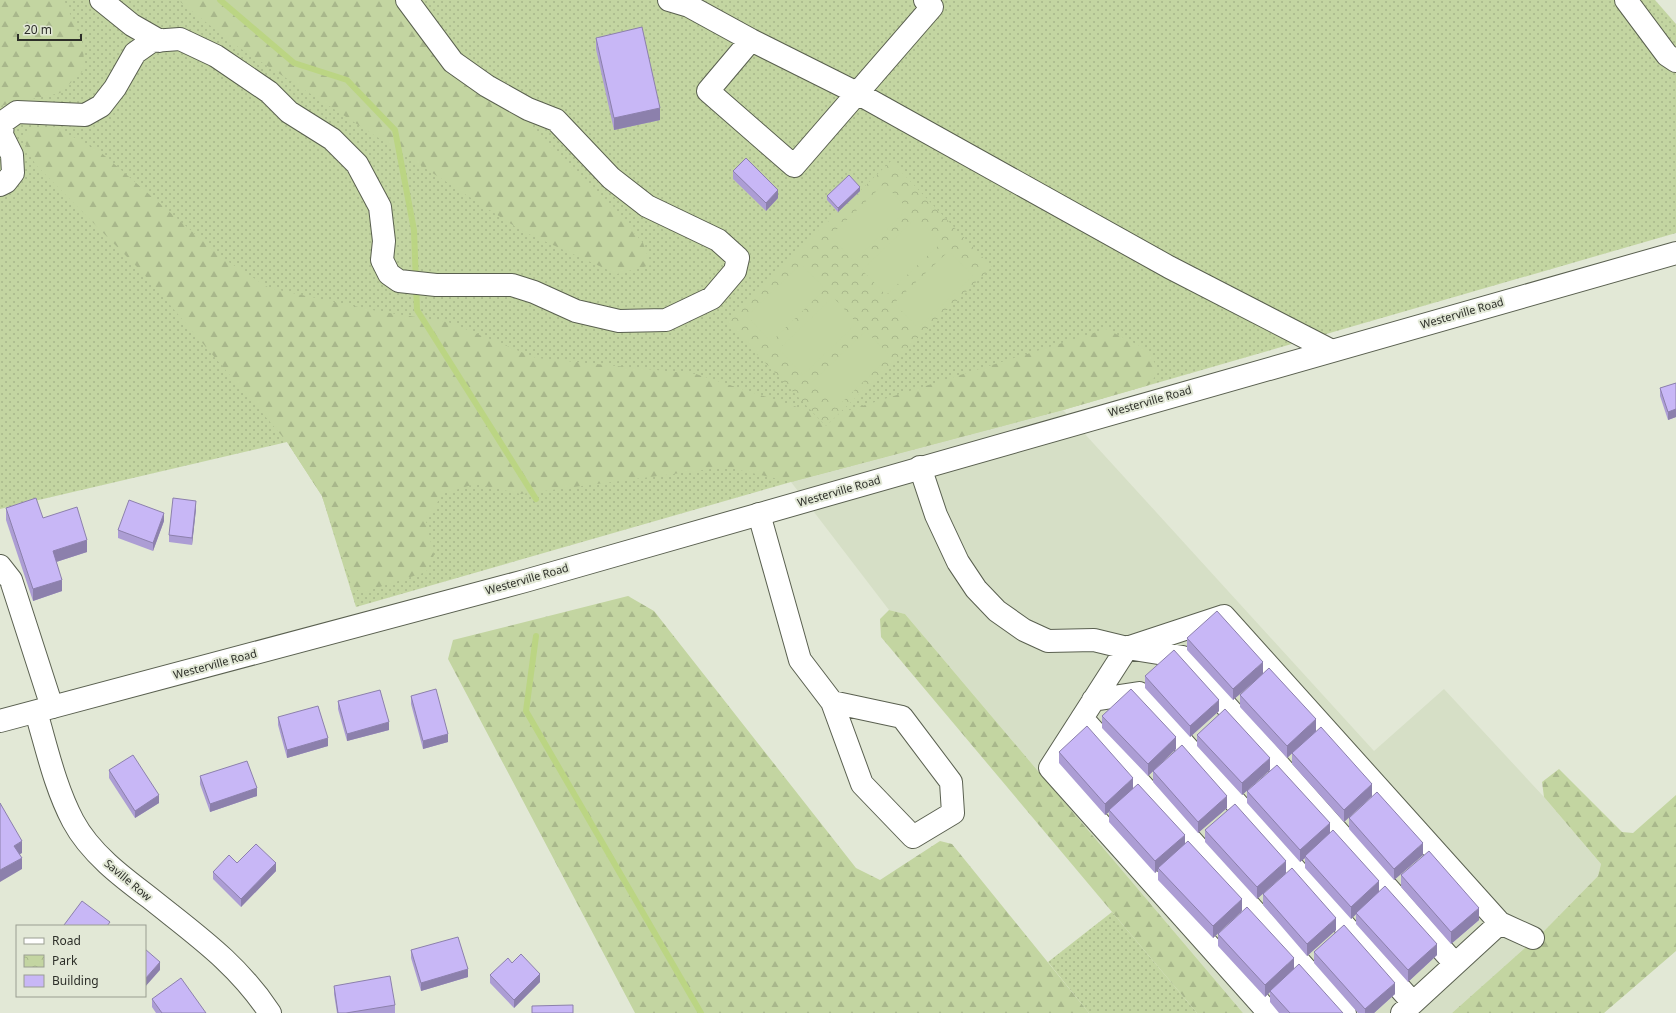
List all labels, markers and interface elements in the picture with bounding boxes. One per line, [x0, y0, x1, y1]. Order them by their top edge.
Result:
scale bar [18, 16, 81, 42]
text: 20 m [24, 21, 52, 38]
street label: Westerville Road [1419, 293, 1505, 332]
street label: Westerville Road [1107, 381, 1193, 420]
street label: Westerville Road [796, 471, 882, 510]
street label: Westerville Road [484, 559, 570, 598]
street label: Westerville Road [171, 645, 258, 682]
street label: Saville Row [102, 855, 155, 904]
legend [16, 925, 146, 997]
text: Road [52, 932, 81, 949]
text: Park [52, 952, 78, 969]
text: Building [52, 972, 99, 989]

